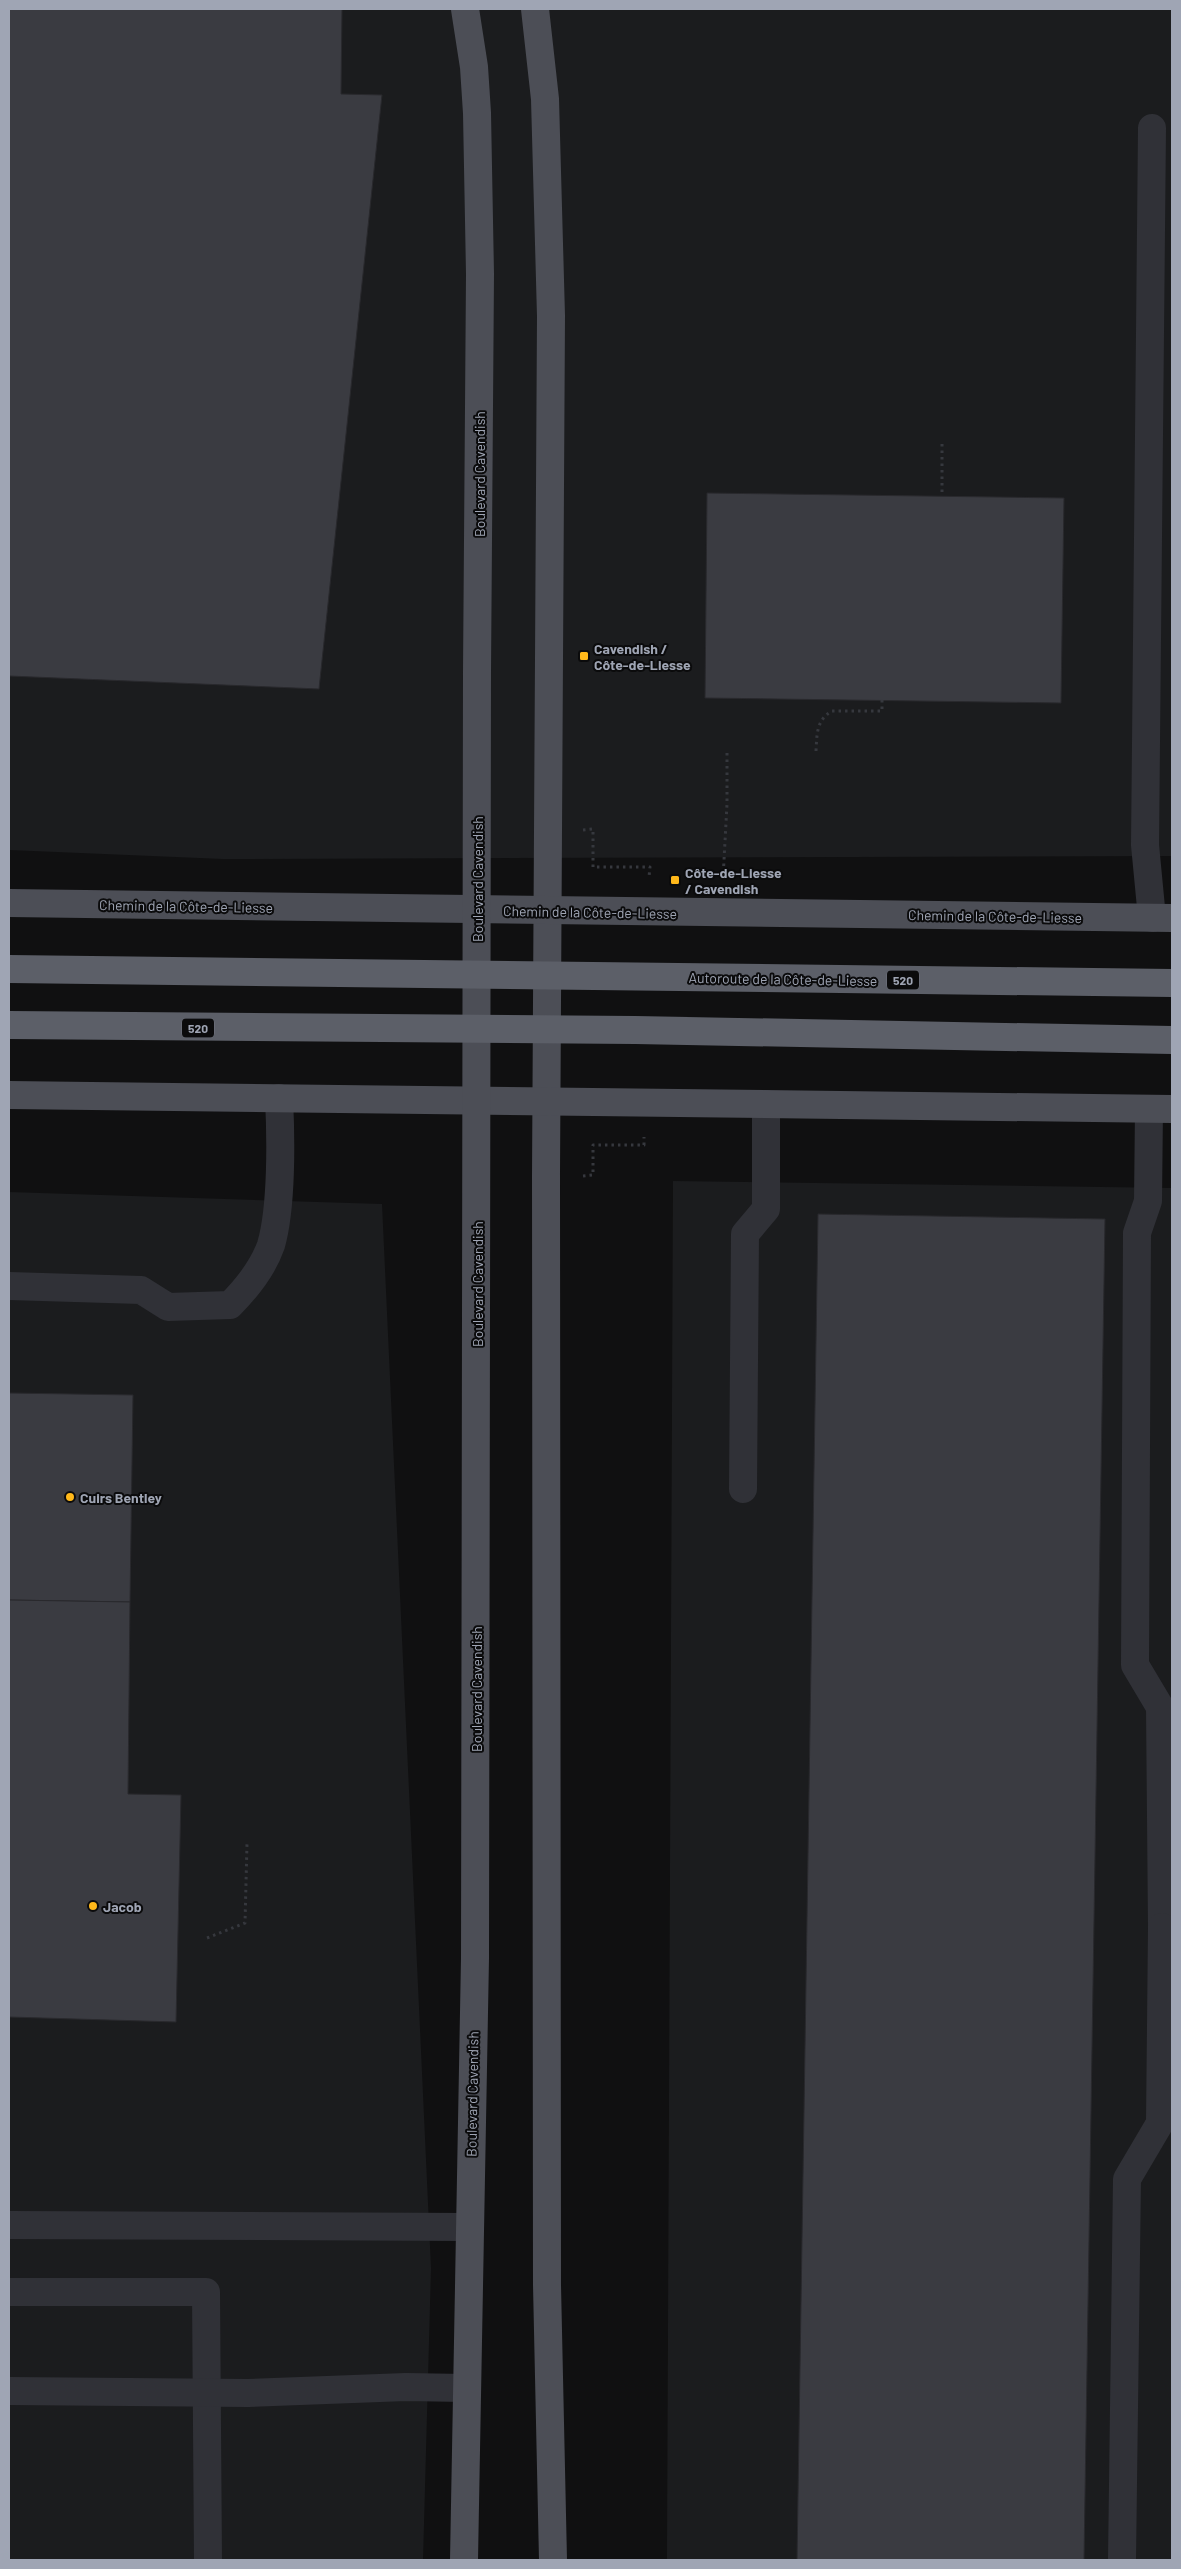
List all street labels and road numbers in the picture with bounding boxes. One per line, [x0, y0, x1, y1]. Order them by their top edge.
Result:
street label: Boulevard Cavendish [471, 411, 488, 537]
street label: Boulevard Cavendish [469, 816, 486, 942]
street label: Chemin de la Côte-de-Liesse [99, 896, 273, 916]
street label: Chemin de la Côte-de-Liesse [503, 902, 677, 922]
street label: Chemin de la Côte-de-Liesse [908, 906, 1082, 926]
street label: Autoroute de la Côte-de-Liesse [688, 969, 878, 989]
road number: 520 [887, 970, 919, 990]
road number: 520 [182, 1018, 214, 1038]
street label: Boulevard Cavendish [469, 1221, 486, 1347]
street label: Boulevard Cavendish [468, 1626, 485, 1752]
street label: Boulevard Cavendish [462, 2031, 482, 2157]

